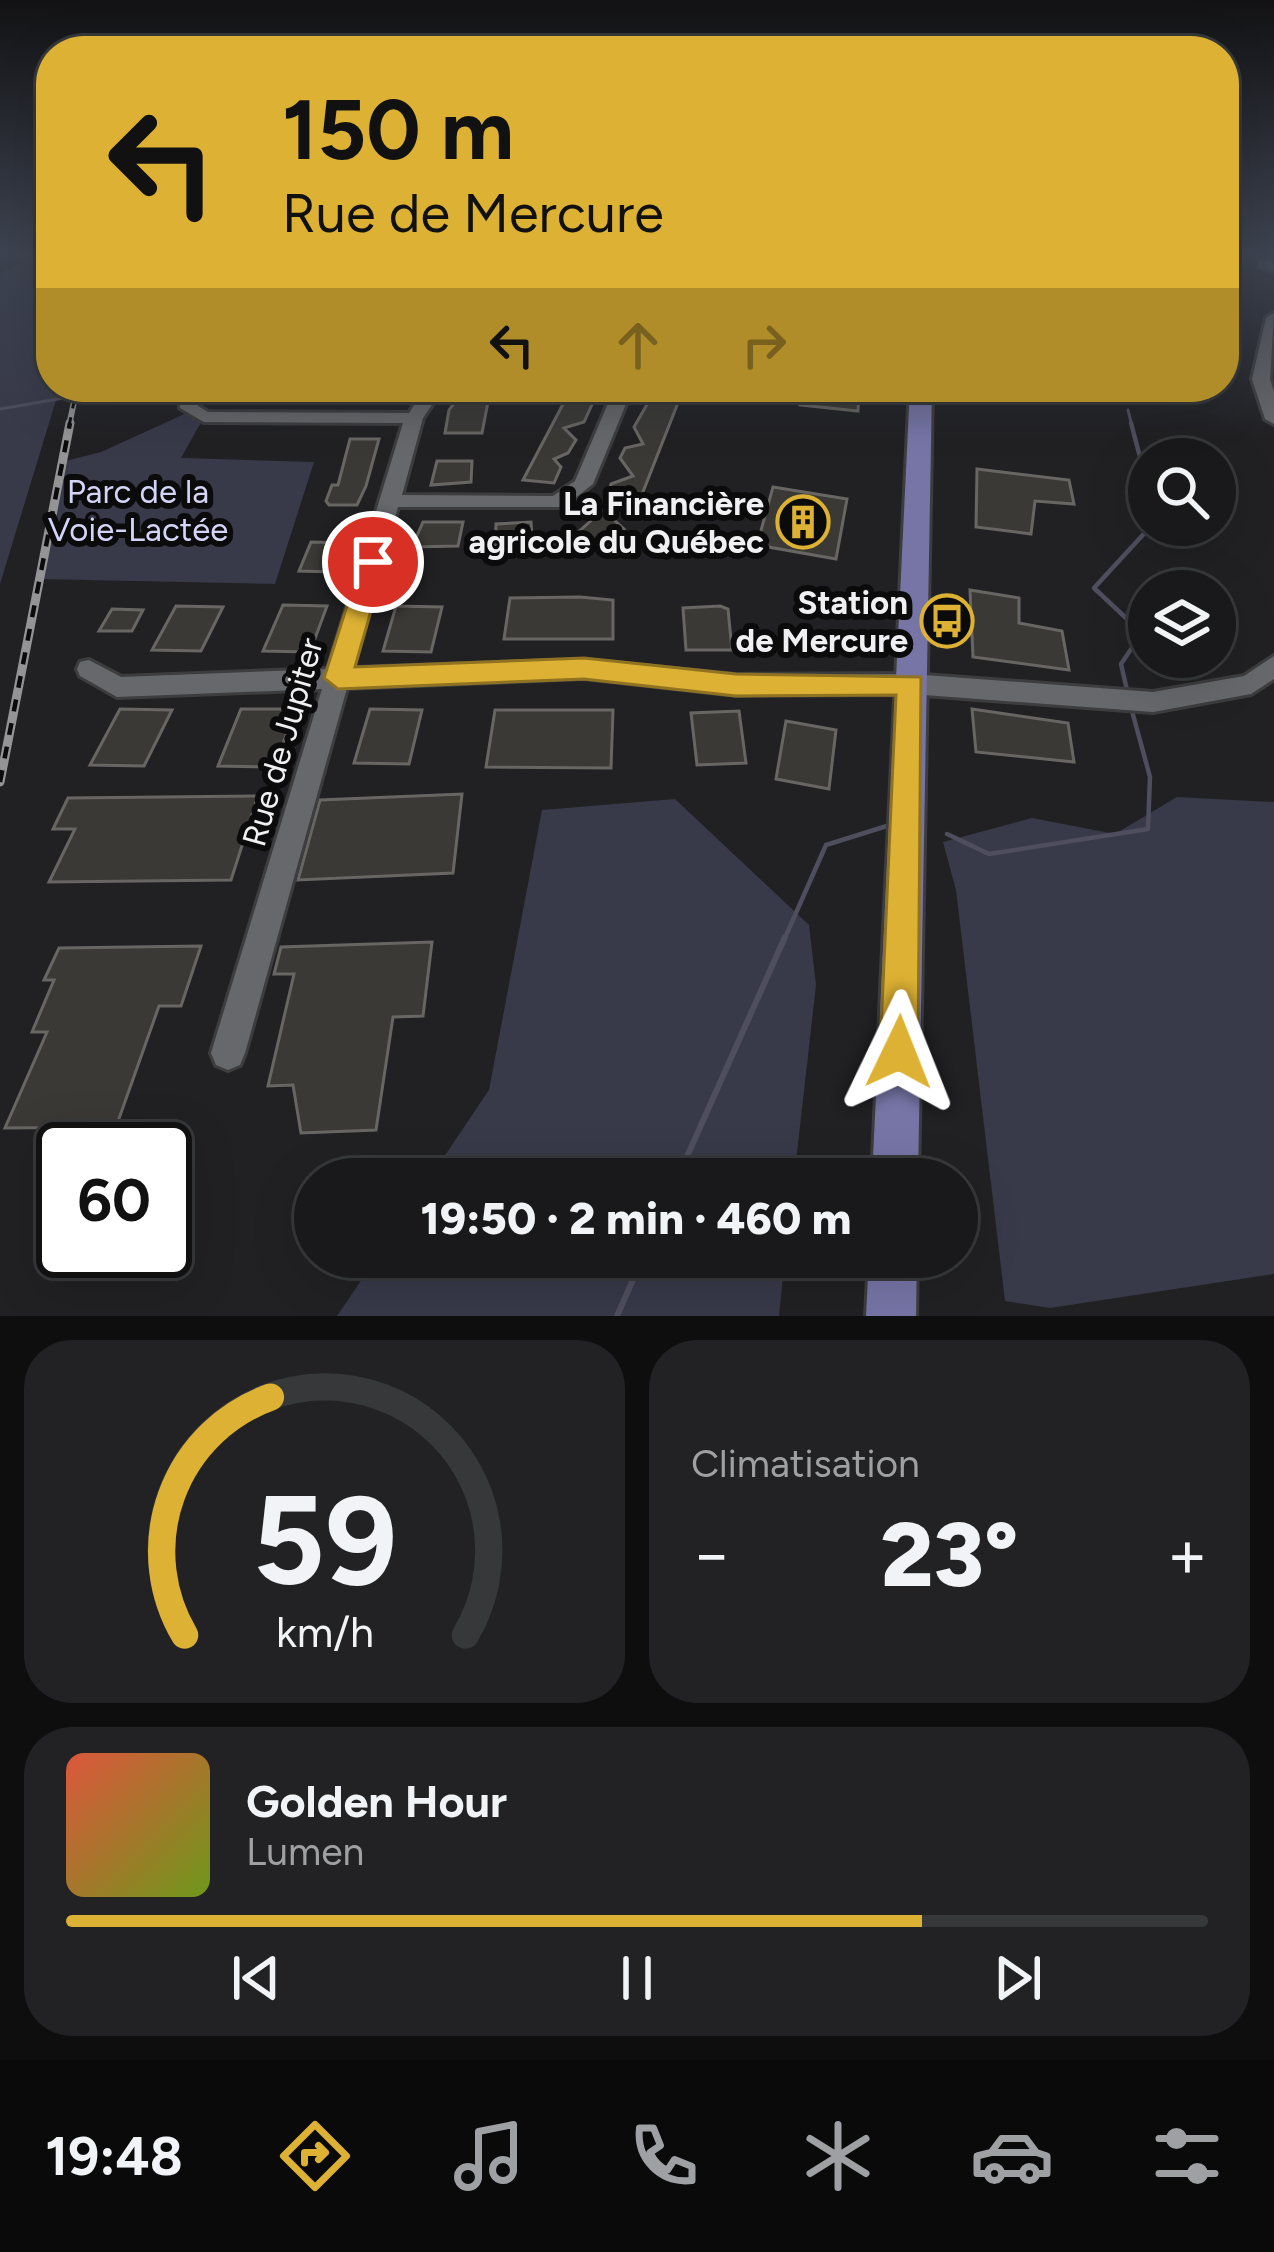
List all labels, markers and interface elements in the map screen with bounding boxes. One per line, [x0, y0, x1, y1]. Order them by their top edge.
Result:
text: 150 m [282, 79, 514, 180]
icon: left [84, 84, 240, 240]
text: Rue de Mercure [282, 181, 664, 246]
icon: left [479, 312, 545, 378]
icon: ahead [605, 312, 671, 378]
icon: right [731, 312, 797, 378]
map controls [1128, 438, 1236, 678]
button: search [1128, 438, 1236, 546]
park label: Parc de la Voie-Lactée [48, 472, 228, 549]
place label: La Financière agricole du Québec [469, 484, 764, 561]
building icon: La Financière agricole du Québec [775, 494, 831, 550]
pin [322, 511, 424, 613]
icon: arrive [340, 529, 406, 595]
button: layers [1128, 570, 1236, 678]
place label: Station de Mercure [736, 583, 908, 660]
bus stop icon: Station de Mercure [919, 593, 975, 649]
street label: Rue de Jupiter [234, 633, 331, 851]
position arrow [836, 989, 962, 1115]
speed limit sign: 60 [36, 1122, 192, 1278]
text: 19:50 · 2 min · 460 m [420, 1191, 852, 1245]
text: Climatisation [691, 1440, 920, 1487]
text: 59 [252, 1465, 397, 1615]
text: 23° [881, 1500, 1018, 1609]
text: − [691, 1514, 732, 1594]
text: + [1167, 1514, 1208, 1594]
text: km/h [276, 1605, 373, 1657]
text: Golden Hour [246, 1774, 507, 1828]
text: Lumen [246, 1828, 364, 1875]
icon: previous [223, 1945, 289, 2011]
icon: pause [604, 1945, 670, 2011]
icon: next [985, 1945, 1051, 2011]
icon: directions [273, 2114, 357, 2198]
icon: music [447, 2114, 531, 2198]
icon: phone [622, 2114, 706, 2198]
icon: climate [796, 2114, 880, 2198]
icon: car [970, 2114, 1054, 2198]
icon: filters [1145, 2114, 1229, 2198]
text: 19:48 [45, 2124, 183, 2189]

